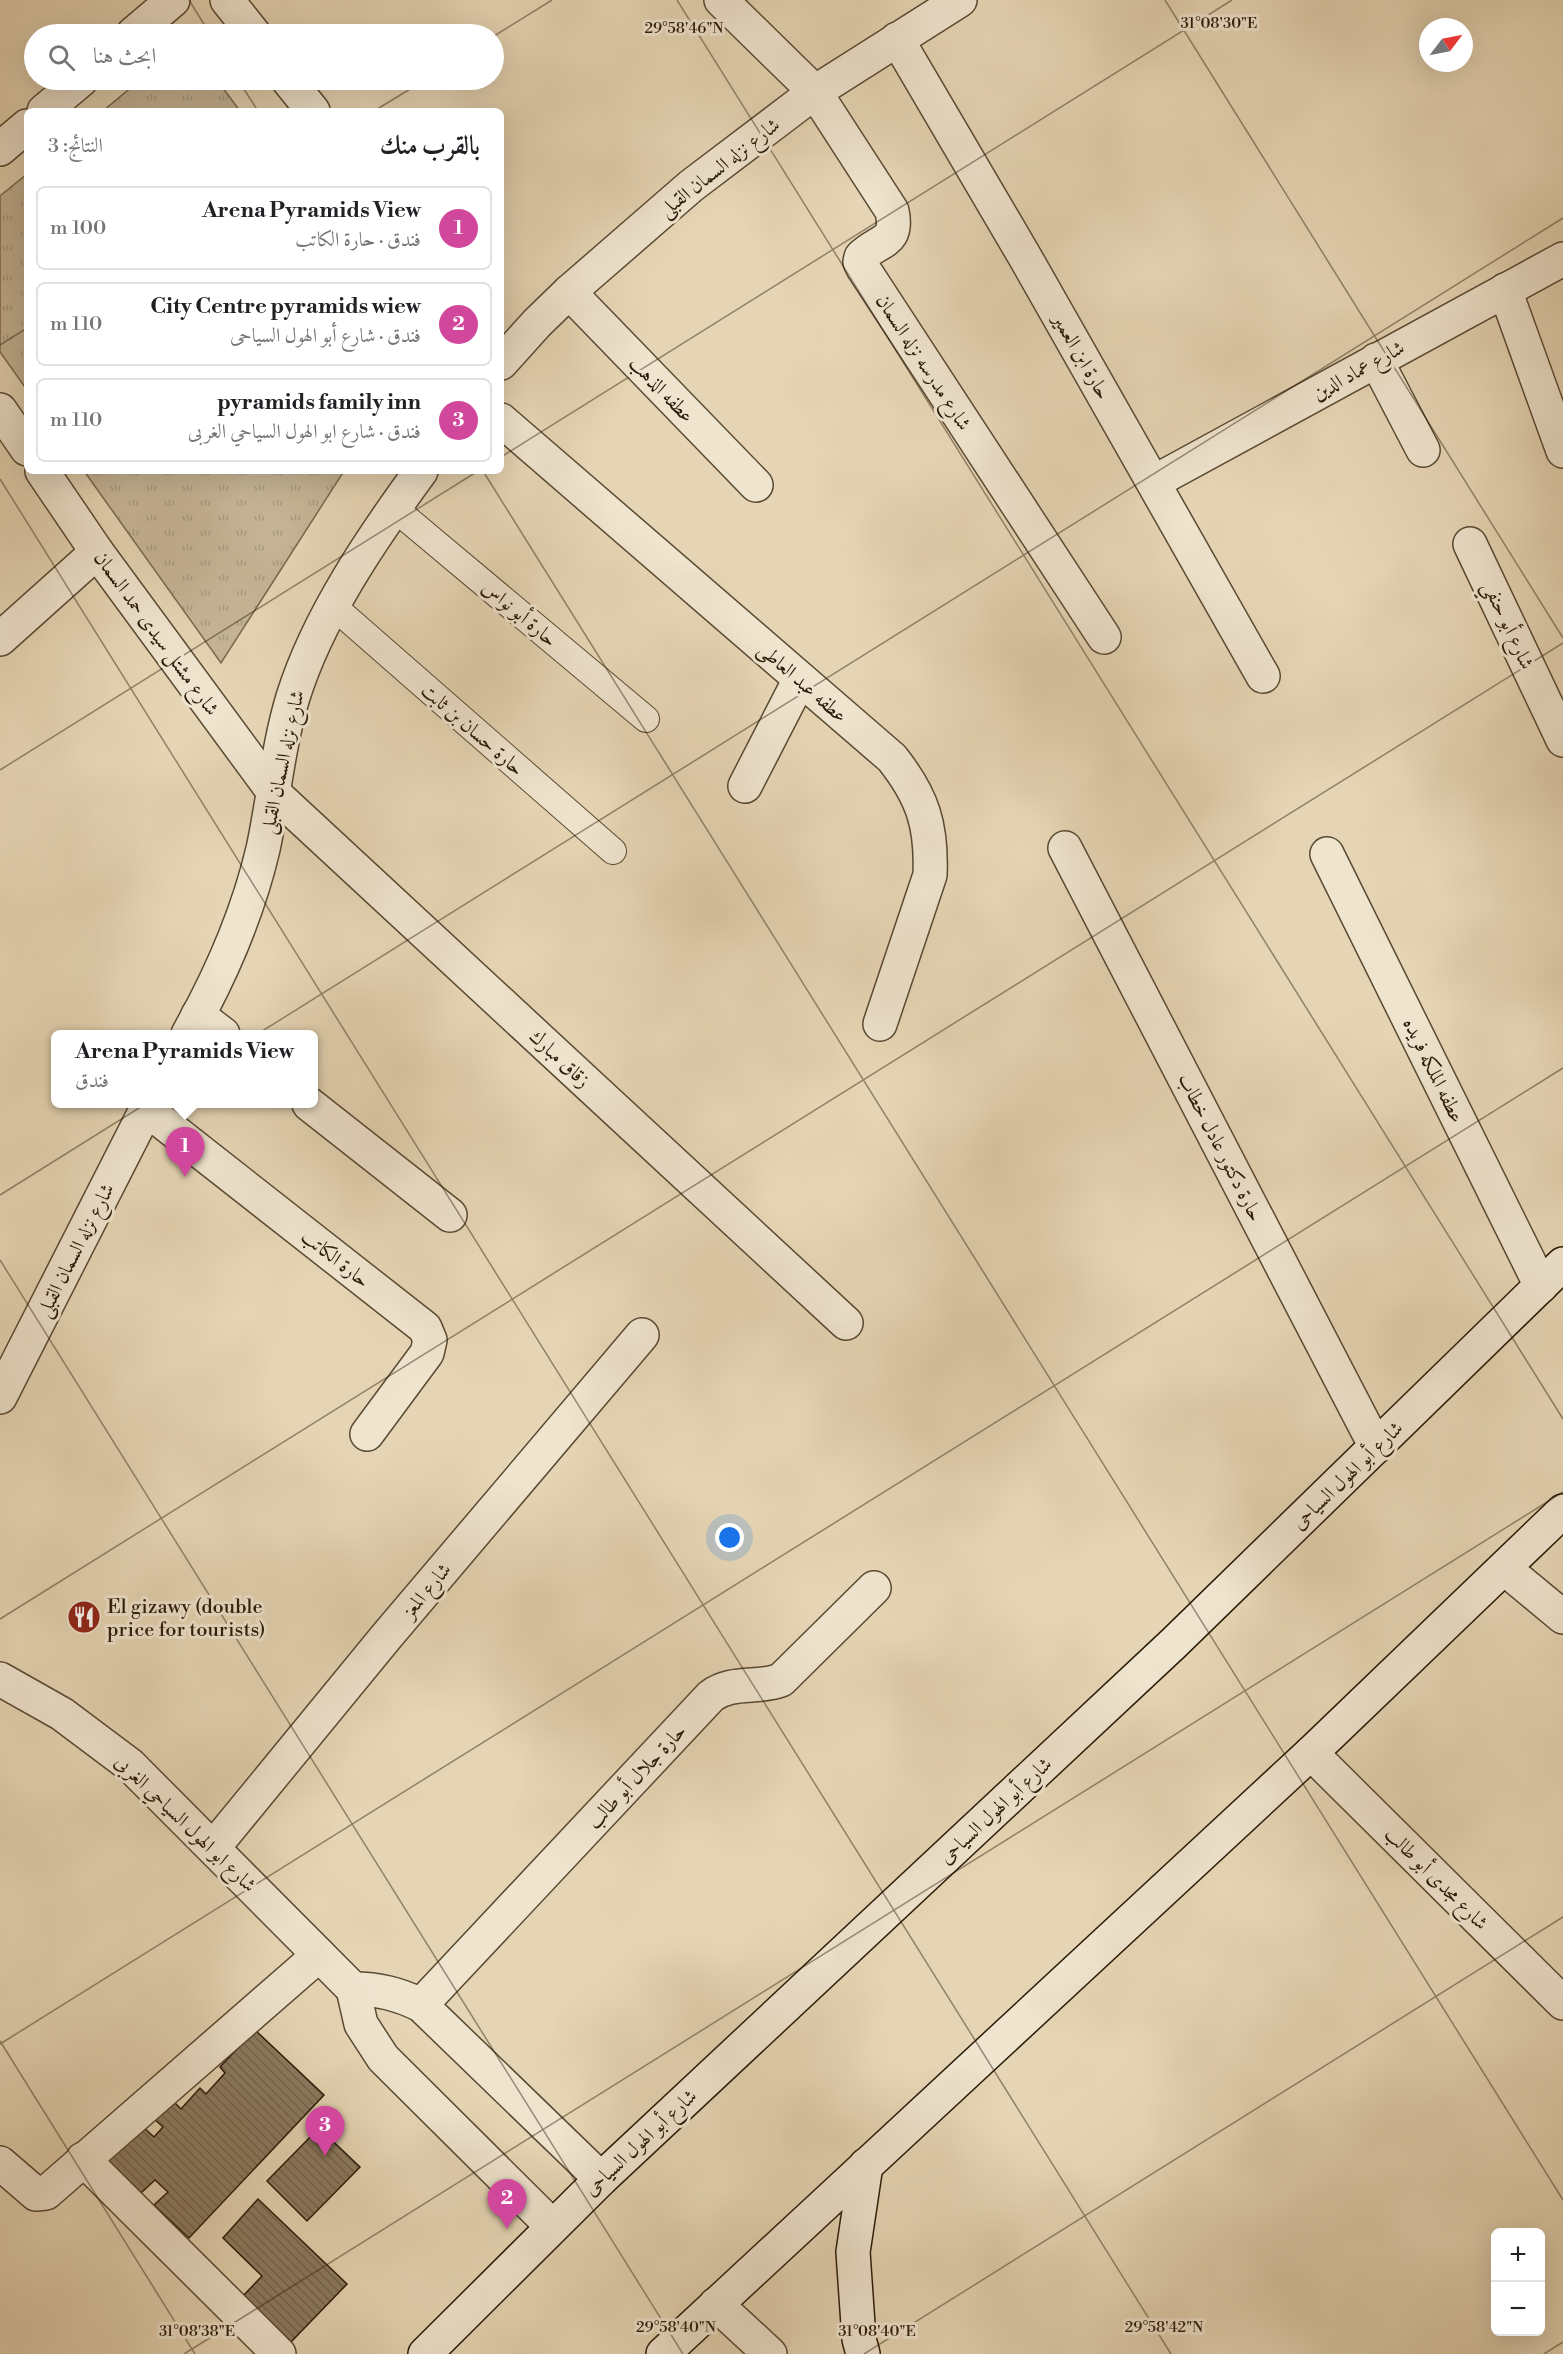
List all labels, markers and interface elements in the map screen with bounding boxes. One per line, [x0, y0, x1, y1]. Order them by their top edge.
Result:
text: 31°08'30"E [1181, 14, 1257, 33]
north arrow [1419, 18, 1473, 72]
text: 29°58'46"N [644, 19, 724, 38]
search box [24, 24, 504, 90]
icon: search [45, 41, 78, 74]
text: ابحث هنا [93, 43, 156, 70]
street label: شارع نزله السمان القبلى [654, 113, 788, 226]
text: بالقرب منك [380, 130, 480, 162]
text: النتائج: 3 [48, 134, 103, 159]
text: Arena Pyramids View [202, 197, 421, 224]
text: 100 m [50, 216, 106, 241]
text: 1 [454, 216, 463, 241]
text: فندق · حارة الكاتب [295, 228, 421, 253]
street label: شارع مدرسه نزله السمان [866, 290, 976, 438]
text: City Centre pyramids wiew [150, 293, 421, 320]
street label: حارة ابن العمير [1045, 308, 1115, 404]
text: 110 m [50, 312, 102, 337]
text: 2 [452, 312, 465, 337]
text: فندق · شارع أبو الهول السياحى [230, 324, 421, 349]
street label: شارع عماد الدين [1308, 336, 1411, 410]
street label: عطفه الذهب [623, 351, 699, 429]
text: pyramids family inn [217, 389, 421, 416]
text: 110 m [50, 408, 102, 433]
text: 3 [452, 408, 465, 433]
text: فندق · شارع ابو الهول السياحي الغربى [188, 420, 421, 445]
street label: شارع مشتل سيدى حمد السمان [84, 547, 224, 723]
street label: حارة أبو نواس [476, 573, 564, 653]
street label: شارع أبو حنفي [1471, 576, 1542, 676]
street label: عطفه عبد العاطى [752, 637, 852, 729]
street label: حارة حسان بن ثابت [415, 679, 529, 782]
street label: شارع نزله السمان القبلى [256, 688, 315, 838]
street label: عطفه الملكه فريده [1396, 1014, 1469, 1127]
street label: زقاق مبارك [523, 1024, 595, 1094]
popup [51, 1030, 318, 1108]
text: Arena Pyramids View [75, 1038, 294, 1065]
text: فندق [75, 1069, 109, 1094]
street label: حارة دكتور عادل خطاب [1171, 1069, 1268, 1226]
pin: 1 [166, 1128, 204, 1177]
street label: شارع نزله السمان القبلى [32, 1180, 124, 1324]
street label: حارة الكاتب [296, 1225, 374, 1294]
street label: شارع أبو الهول السياحى [1285, 1414, 1412, 1539]
your location [715, 1523, 744, 1552]
street label: شارع المعز [396, 1558, 461, 1628]
place label: El gizawy (double price for tourists) [107, 1595, 265, 1643]
restaurant icon: El gizawy (double price for tourists) [66, 1599, 102, 1635]
street label: حارة جلال أبو طالب [580, 1717, 692, 1835]
street label: شارع ابو الهول السياحي الغربى [106, 1750, 261, 1901]
street label: شارع أبو الهول السياحى [932, 1750, 1061, 1873]
street label: شارع مجدى أبو طالب [1376, 1820, 1495, 1939]
street label: شارع أبو الهول السياحى [577, 2082, 706, 2205]
pin: 3 [306, 2106, 344, 2156]
pin: 2 [488, 2180, 526, 2229]
map controls [1491, 2228, 1545, 2336]
button: + [1491, 2228, 1545, 2282]
button: − [1491, 2282, 1545, 2336]
text: 29°58'40"N [636, 2318, 716, 2337]
text: 29°58'42"N [1125, 2318, 1203, 2337]
text: 31°08'38"E [159, 2322, 235, 2341]
text: 31°08'40"E [838, 2322, 916, 2341]

